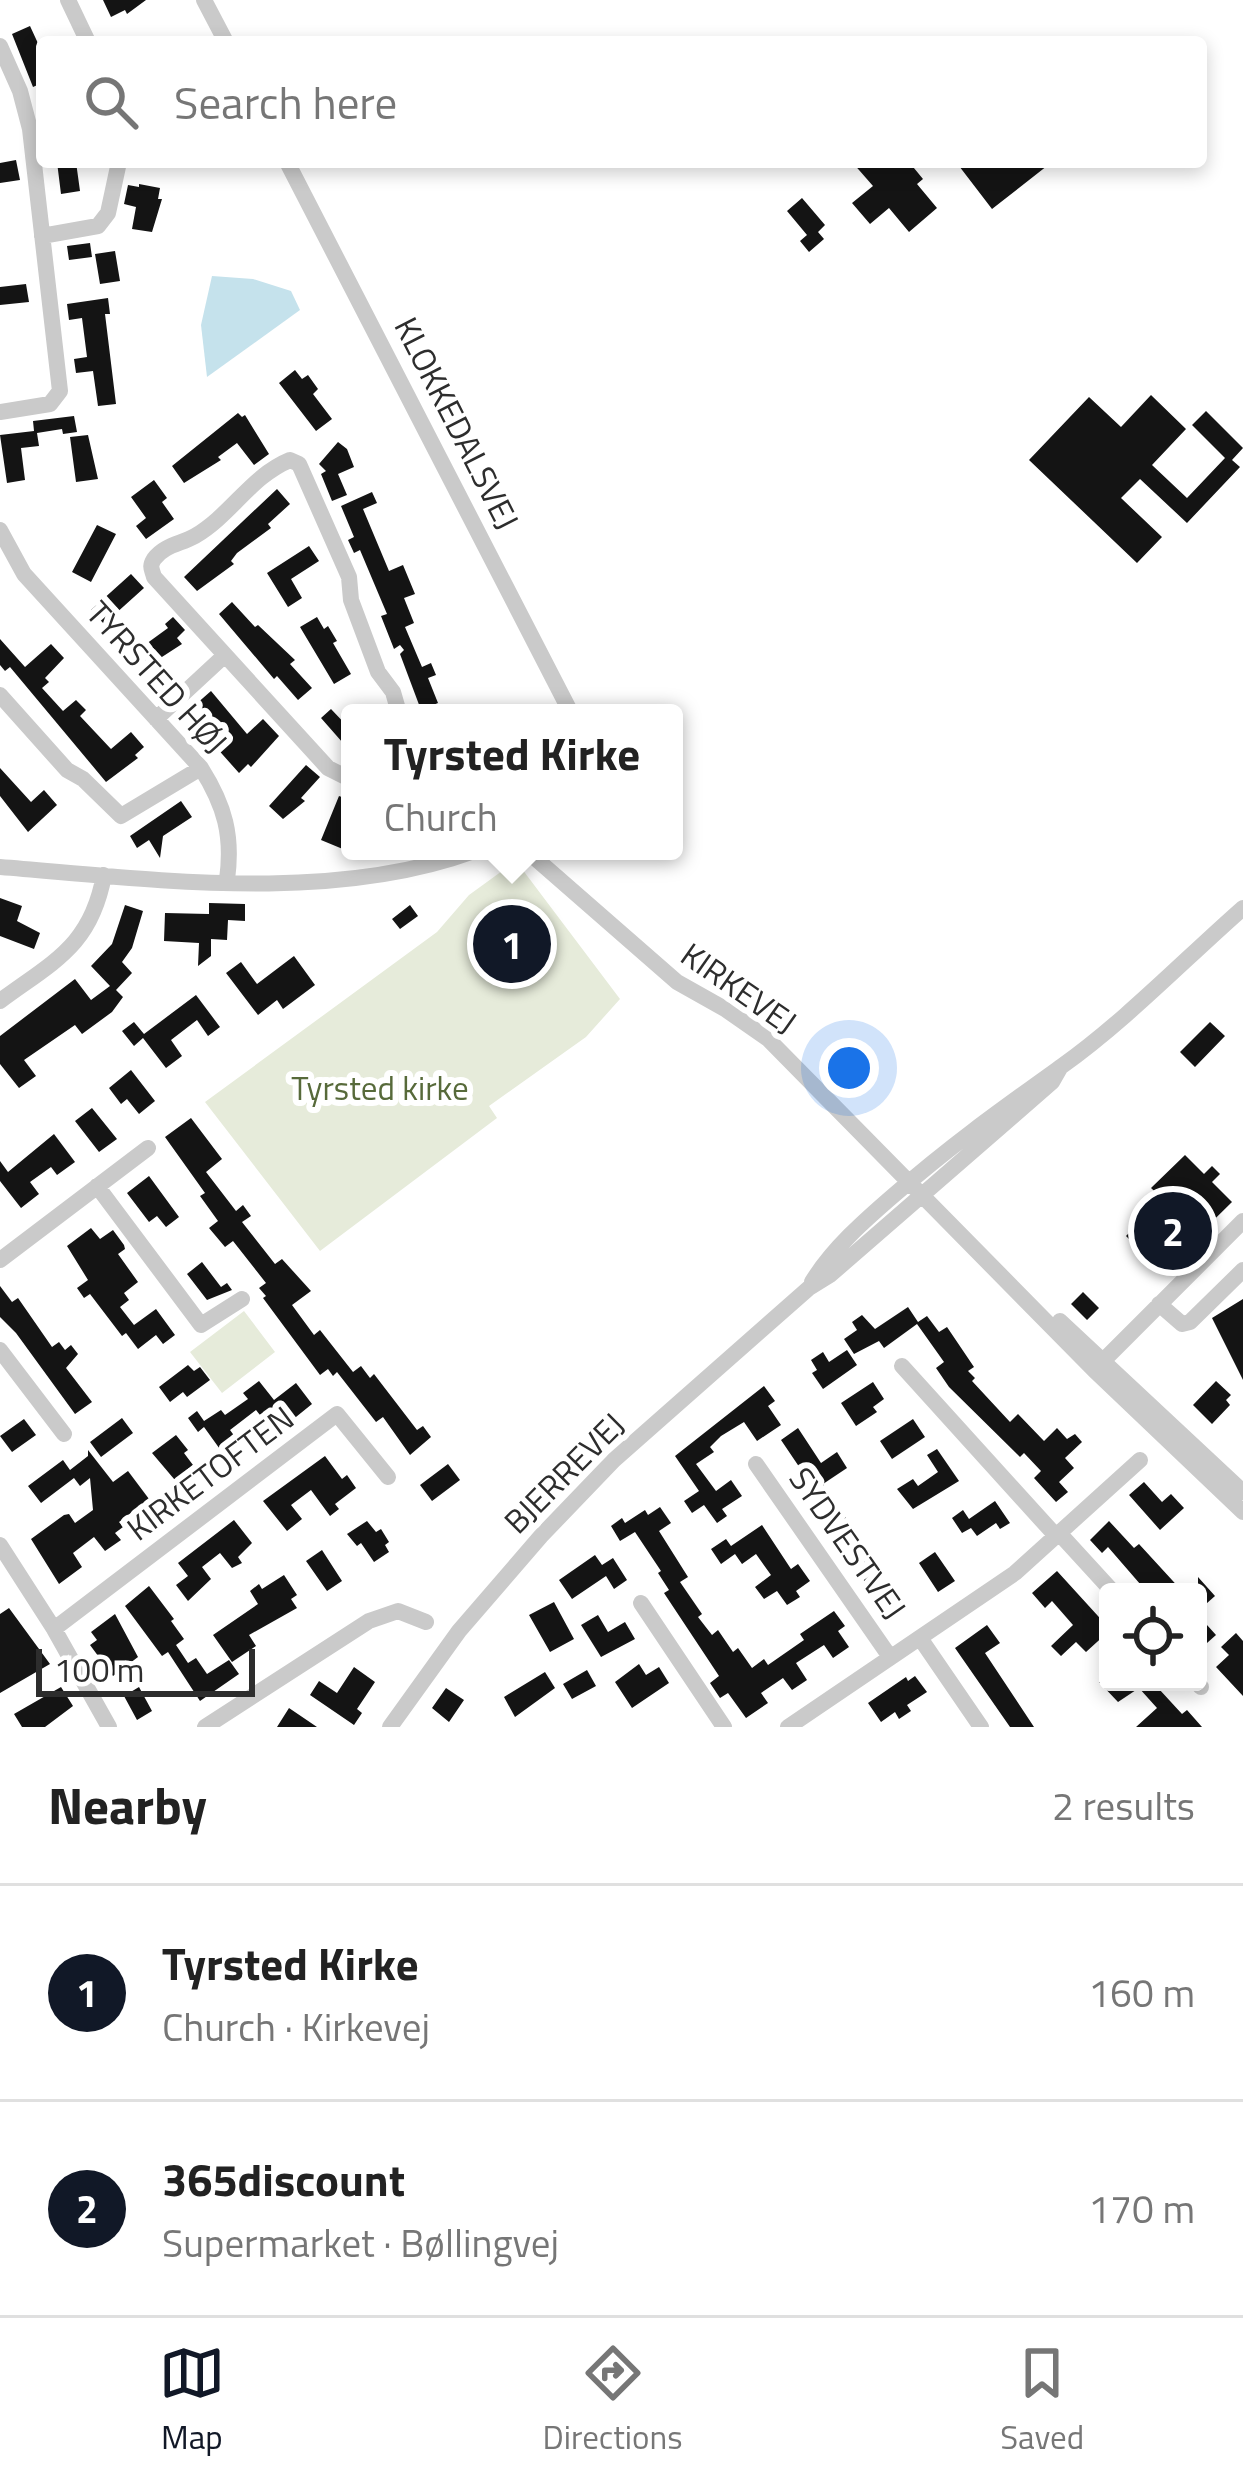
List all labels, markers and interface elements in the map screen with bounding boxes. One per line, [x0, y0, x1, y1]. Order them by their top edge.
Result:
search box [36, 36, 1207, 168]
text: Search here [174, 68, 397, 136]
icon: search [78, 69, 144, 135]
street label: KLOKKEDALSVEJ [382, 308, 532, 538]
street label: TYRSTED HØJ [75, 590, 239, 764]
popup [341, 704, 683, 860]
text: Tyrsted Kirke [384, 719, 640, 787]
text: Church [384, 787, 498, 846]
pin: 1 [473, 899, 551, 989]
street label: KIRKEVEJ [671, 930, 807, 1046]
your location [819, 1038, 879, 1098]
park label: Tyrsted kirke [291, 1063, 469, 1113]
pin: 2 [1134, 1186, 1212, 1276]
street label: KIRKETOFTEN [116, 1393, 304, 1553]
street label: BJERREVEJ [492, 1401, 636, 1545]
street label: SYDVESTVEJ [777, 1457, 919, 1629]
map controls [1099, 1583, 1207, 1691]
button: locate [1099, 1583, 1207, 1691]
scale bar [36, 1643, 255, 1696]
text: 100 m [54, 1645, 144, 1695]
text: Nearby [48, 1766, 207, 1844]
text: 2 results [1052, 1776, 1195, 1835]
text: Tyrsted Kirke [162, 1929, 419, 1997]
text: 1 [76, 1963, 98, 2022]
text: 160 m [1088, 1963, 1195, 2022]
text: Church · Kirkevej [162, 1997, 430, 2056]
text: 365discount [162, 2145, 405, 2213]
text: 2 [76, 2179, 98, 2238]
text: 170 m [1088, 2179, 1195, 2238]
text: Supermarket · Bøllingvej [162, 2213, 559, 2272]
tab: Map [159, 2340, 225, 2462]
tab: Directions [543, 2340, 682, 2462]
tab: Saved [1000, 2340, 1084, 2462]

